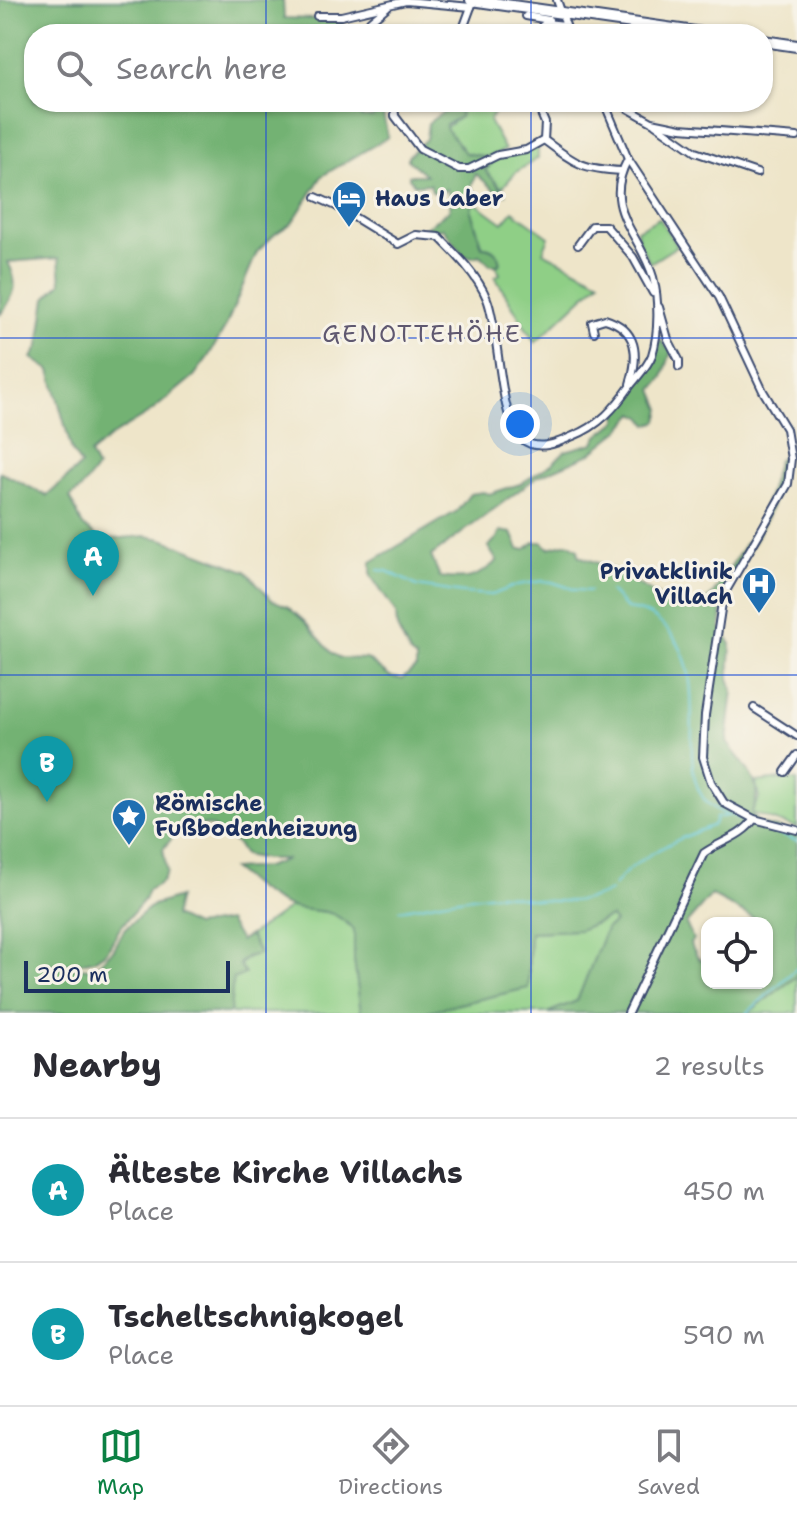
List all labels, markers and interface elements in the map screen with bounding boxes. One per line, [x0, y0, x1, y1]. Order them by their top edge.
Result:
search box [24, 24, 773, 112]
icon: search [52, 46, 96, 90]
text: Search here [116, 48, 287, 89]
hotel icon: Haus Laber [330, 179, 368, 229]
place label: Haus Laber [375, 184, 504, 213]
district label: GENOTTEHÖHE [322, 318, 522, 350]
your location [500, 404, 540, 444]
pin: A [67, 530, 119, 596]
place label: Privatklinik Villach [600, 557, 733, 611]
hospital icon: Privatklinik Villach [740, 565, 778, 615]
pin: B [21, 736, 73, 802]
place label: Römische Fußbodenheizung [155, 789, 357, 843]
place icon: Römische Fußbodenheizung [110, 797, 148, 847]
map controls [701, 917, 773, 989]
button: locate [701, 917, 773, 989]
scale bar [24, 957, 230, 993]
text: 200 m [36, 960, 108, 989]
text: Nearby [32, 1042, 162, 1088]
text: 2 results [653, 1048, 765, 1083]
text: Älteste Kirche Villachs [108, 1152, 463, 1193]
text: A [48, 1173, 68, 1208]
text: 450 m [682, 1173, 765, 1208]
text: Place [108, 1193, 174, 1228]
text: Tscheltschnigkogel [108, 1296, 403, 1337]
text: B [50, 1317, 66, 1352]
text: 590 m [683, 1317, 765, 1352]
text: Place [108, 1337, 174, 1372]
tab: Map [97, 1424, 144, 1501]
tab: Directions [338, 1424, 443, 1501]
tab: Saved [637, 1424, 700, 1501]

